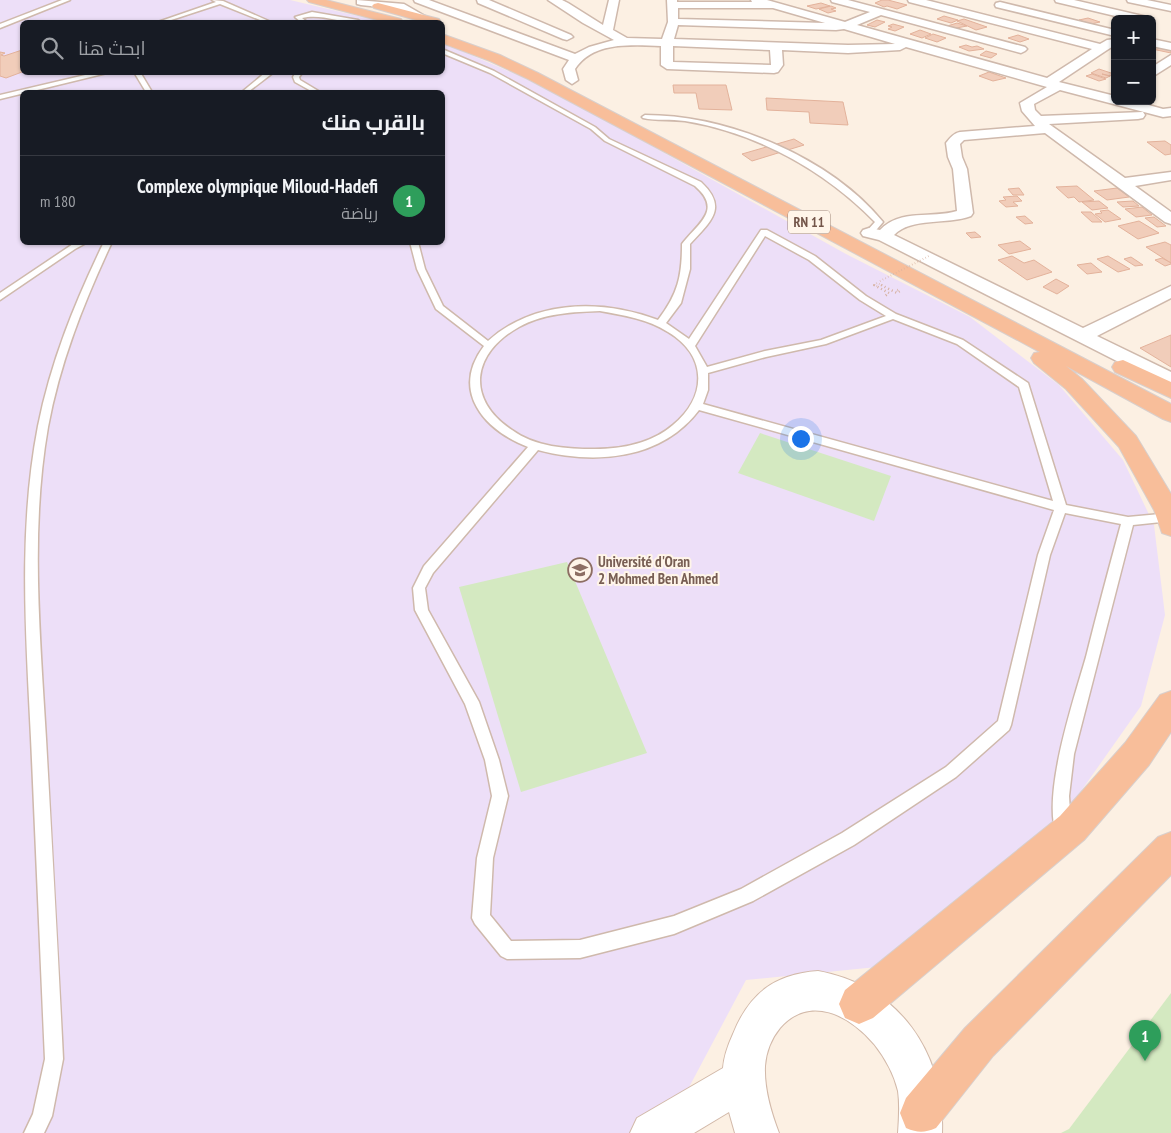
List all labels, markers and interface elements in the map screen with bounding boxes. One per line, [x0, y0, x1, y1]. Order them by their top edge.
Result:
map controls [1111, 15, 1156, 105]
button: + [1111, 15, 1156, 60]
search box [20, 20, 445, 75]
icon: search [38, 34, 66, 62]
text: ابحث هنا [78, 36, 146, 60]
button: − [1111, 60, 1156, 105]
text: بالقرب منك [322, 109, 425, 136]
text: Complexe olympique Miloud-Hadefi [137, 174, 378, 198]
text: 180 m [40, 191, 75, 211]
text: 1 [405, 191, 413, 211]
text: رياضة [341, 203, 378, 223]
road number: RN 11 [788, 210, 830, 233]
your location [788, 426, 814, 452]
place label: Université d'Oran 2 Mohmed Ben Ahmed [598, 552, 718, 588]
school or university icon: Université d'Oran 2 Mohmed Ben Ahmed [567, 557, 593, 583]
pin: 1 [1129, 1020, 1161, 1061]

